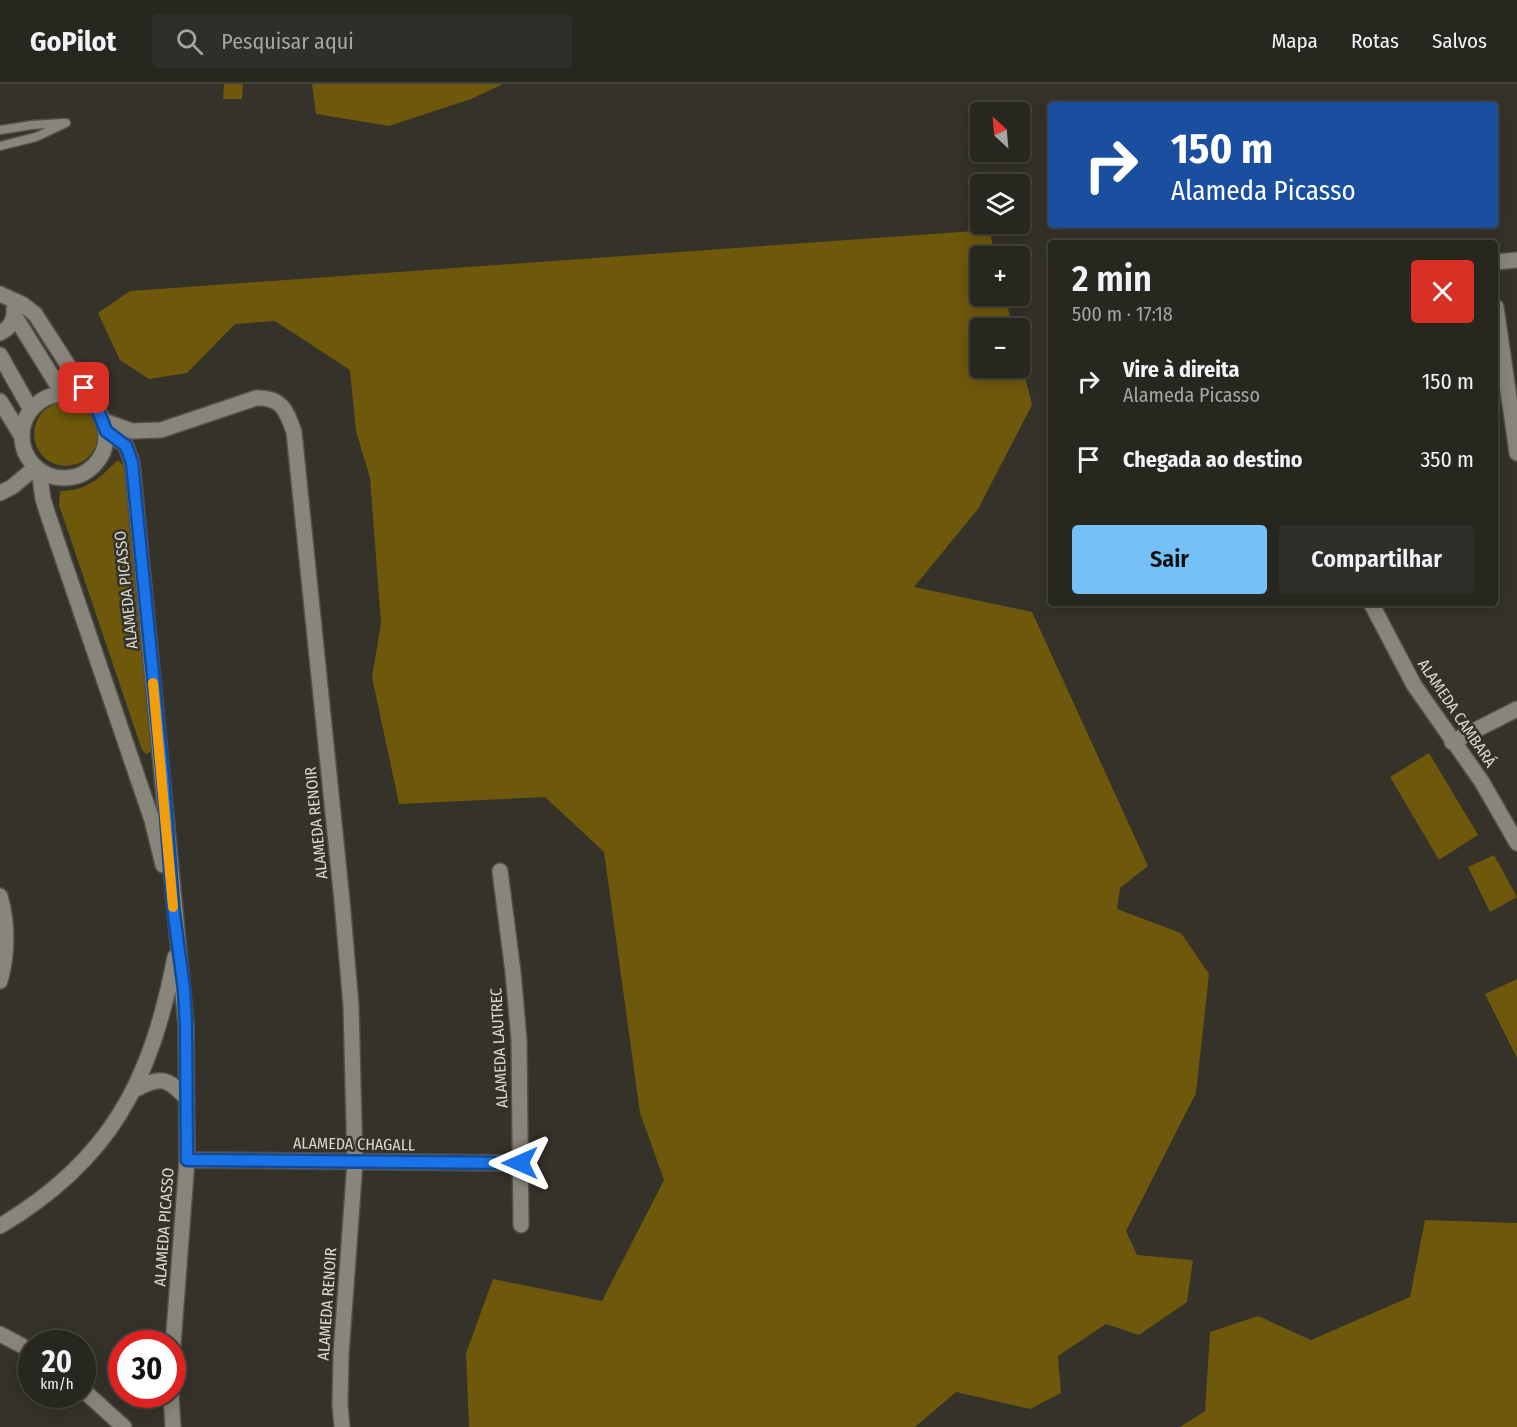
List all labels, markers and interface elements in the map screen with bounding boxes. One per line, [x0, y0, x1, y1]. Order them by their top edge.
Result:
search box [152, 14, 572, 68]
text: GoPilot [30, 25, 116, 58]
icon: search [173, 25, 206, 58]
text: Pesquisar aqui [221, 28, 354, 55]
text: Mapa [1271, 28, 1318, 54]
text: Rotas [1351, 28, 1399, 54]
text: Salvos [1432, 28, 1487, 54]
north arrow [970, 102, 1030, 162]
map controls [970, 102, 1030, 378]
text: 150 m [1171, 124, 1273, 174]
icon: right [1072, 126, 1150, 204]
button: layers [970, 174, 1030, 234]
text: Alameda Picasso [1171, 175, 1356, 207]
button: + [970, 246, 1030, 306]
text: 2 min [1072, 257, 1152, 301]
button: close [1411, 260, 1474, 323]
text: 500 m · 17:18 [1072, 302, 1173, 326]
button: − [970, 318, 1030, 378]
text: Vire à direita [1123, 356, 1239, 383]
pin [58, 362, 109, 413]
icon: right [1072, 365, 1105, 398]
text: 150 m [1422, 368, 1474, 395]
icon: arrive [67, 371, 100, 404]
text: Alameda Picasso [1123, 383, 1260, 407]
icon: arrive [1072, 443, 1105, 476]
text: Chegada ao destino [1123, 446, 1303, 473]
text: 350 m [1420, 446, 1474, 473]
button: Sair [1072, 525, 1267, 594]
button: Compartilhar [1279, 525, 1474, 594]
street label: ALAMEDA PICASSO [110, 530, 142, 650]
street label: ALAMEDA CAMBARÁ [1414, 655, 1501, 771]
street label: ALAMEDA RENOIR [301, 766, 331, 880]
street label: ALAMEDA LAUTREC [486, 987, 512, 1109]
position arrow [488, 1131, 552, 1195]
street label: ALAMEDA CHAGALL [293, 1133, 415, 1155]
street label: ALAMEDA PICASSO [150, 1167, 178, 1287]
street label: ALAMEDA RENOIR [314, 1247, 340, 1361]
speed limit sign: 30 [108, 1330, 186, 1408]
text: 20 [42, 1344, 72, 1380]
text: km/h [40, 1375, 74, 1393]

